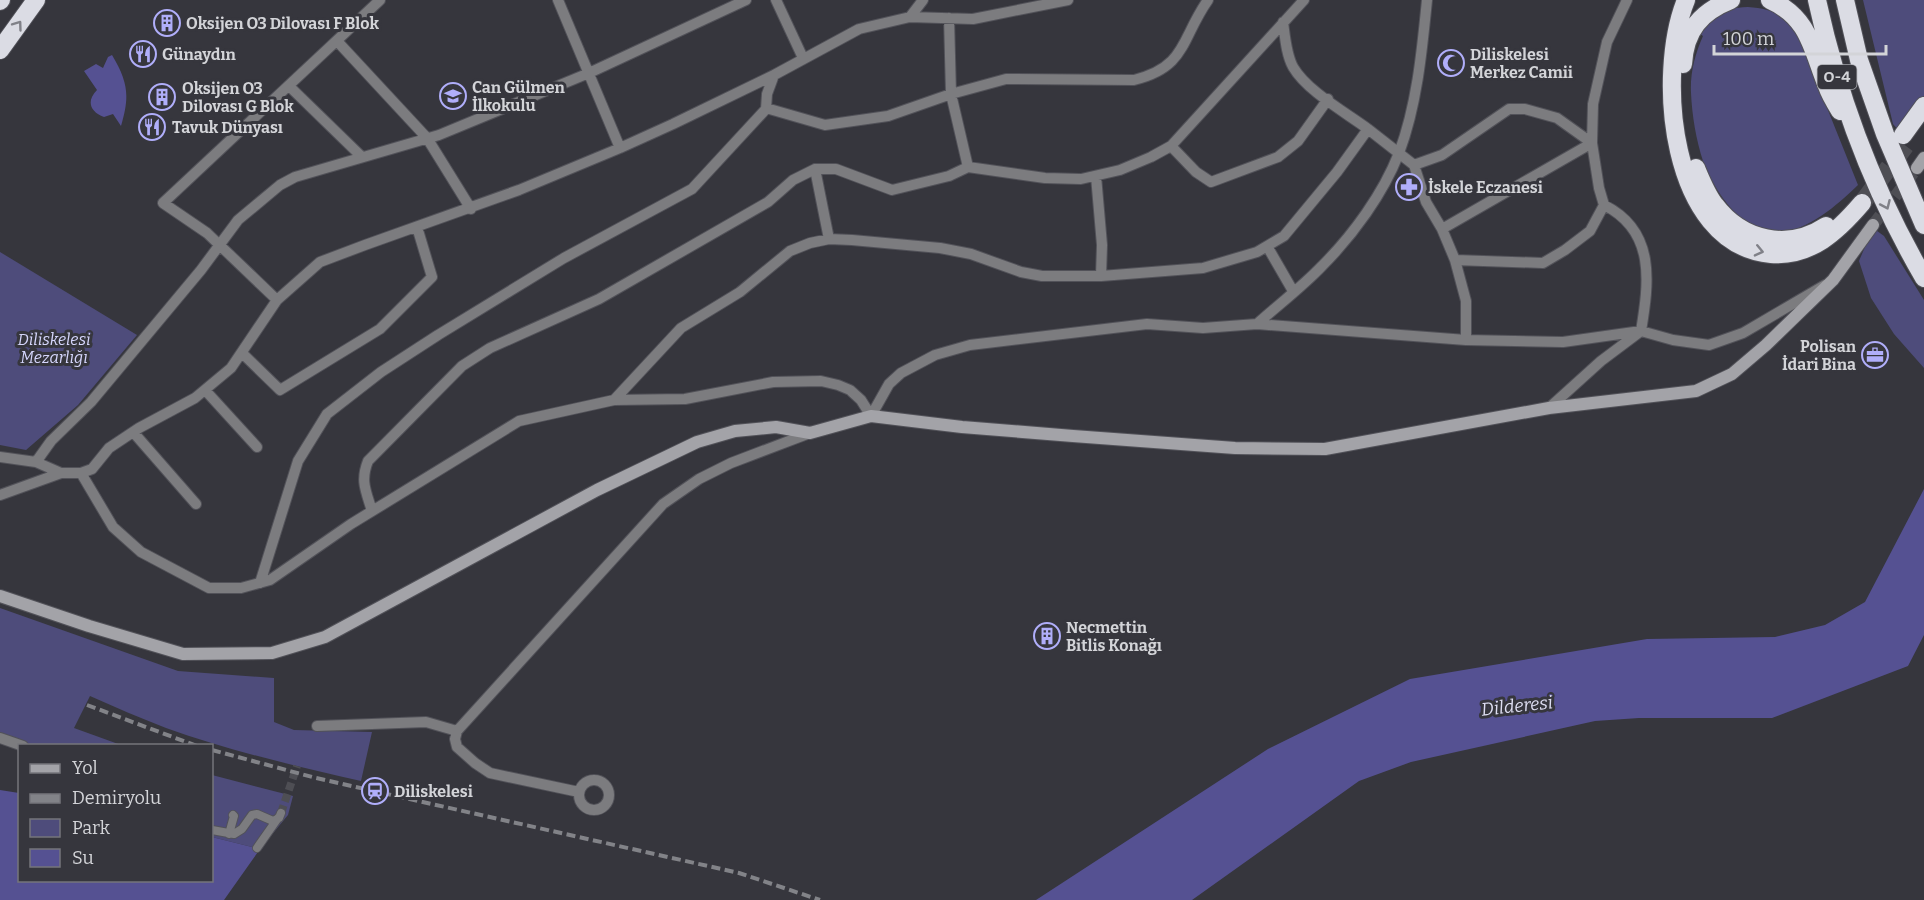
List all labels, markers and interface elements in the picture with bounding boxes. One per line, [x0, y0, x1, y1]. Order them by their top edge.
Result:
building icon: Oksijen O3 Dilovası F Blok [152, 8, 182, 38]
place label: Oksijen O3 Dilovası F Blok [186, 14, 379, 33]
scale bar [1714, 18, 1886, 56]
one-way arrow [11, 21, 22, 32]
text: 100 m [1723, 28, 1774, 50]
restaurant icon: Günaydın [128, 39, 158, 69]
place label: Günaydın [162, 45, 237, 64]
place label: Diliskelesi Merkez Camii [1470, 45, 1573, 82]
mosque icon: Diliskelesi Merkez Camii [1436, 48, 1466, 78]
road number: O-4 [1818, 65, 1856, 89]
place label: Can Gülmen İlkokulu [472, 78, 565, 115]
place label: Oksijen O3 Dilovası G Blok [182, 79, 294, 116]
school or university icon: Can Gülmen İlkokulu [438, 81, 468, 111]
building icon: Oksijen O3 Dilovası G Blok [147, 82, 177, 112]
restaurant icon: Tavuk Dünyası [137, 112, 167, 142]
place label: Tavuk Dünyası [172, 118, 283, 137]
pharmacy icon: İskele Eczanesi [1394, 172, 1424, 202]
place label: İskele Eczanesi [1428, 178, 1543, 197]
one-way arrow [1879, 199, 1891, 210]
one-way arrow [1754, 244, 1764, 257]
park label: Diliskelesi Mezarlığı [17, 330, 91, 367]
place label: Polisan İdari Bina [1782, 337, 1857, 374]
office icon: Polisan İdari Bina [1860, 340, 1890, 370]
place label: Necmettin Bitlis Konağı [1066, 618, 1162, 655]
building icon: Necmettin Bitlis Konağı [1032, 621, 1062, 651]
water label: Dilderesi [1480, 691, 1554, 721]
legend [18, 744, 213, 882]
text: Yol [72, 757, 98, 779]
station icon: Diliskelesi [360, 776, 390, 806]
place label: Diliskelesi [394, 782, 473, 801]
text: Demiryolu [72, 787, 161, 809]
text: Park [72, 817, 111, 839]
text: Su [72, 847, 94, 869]

